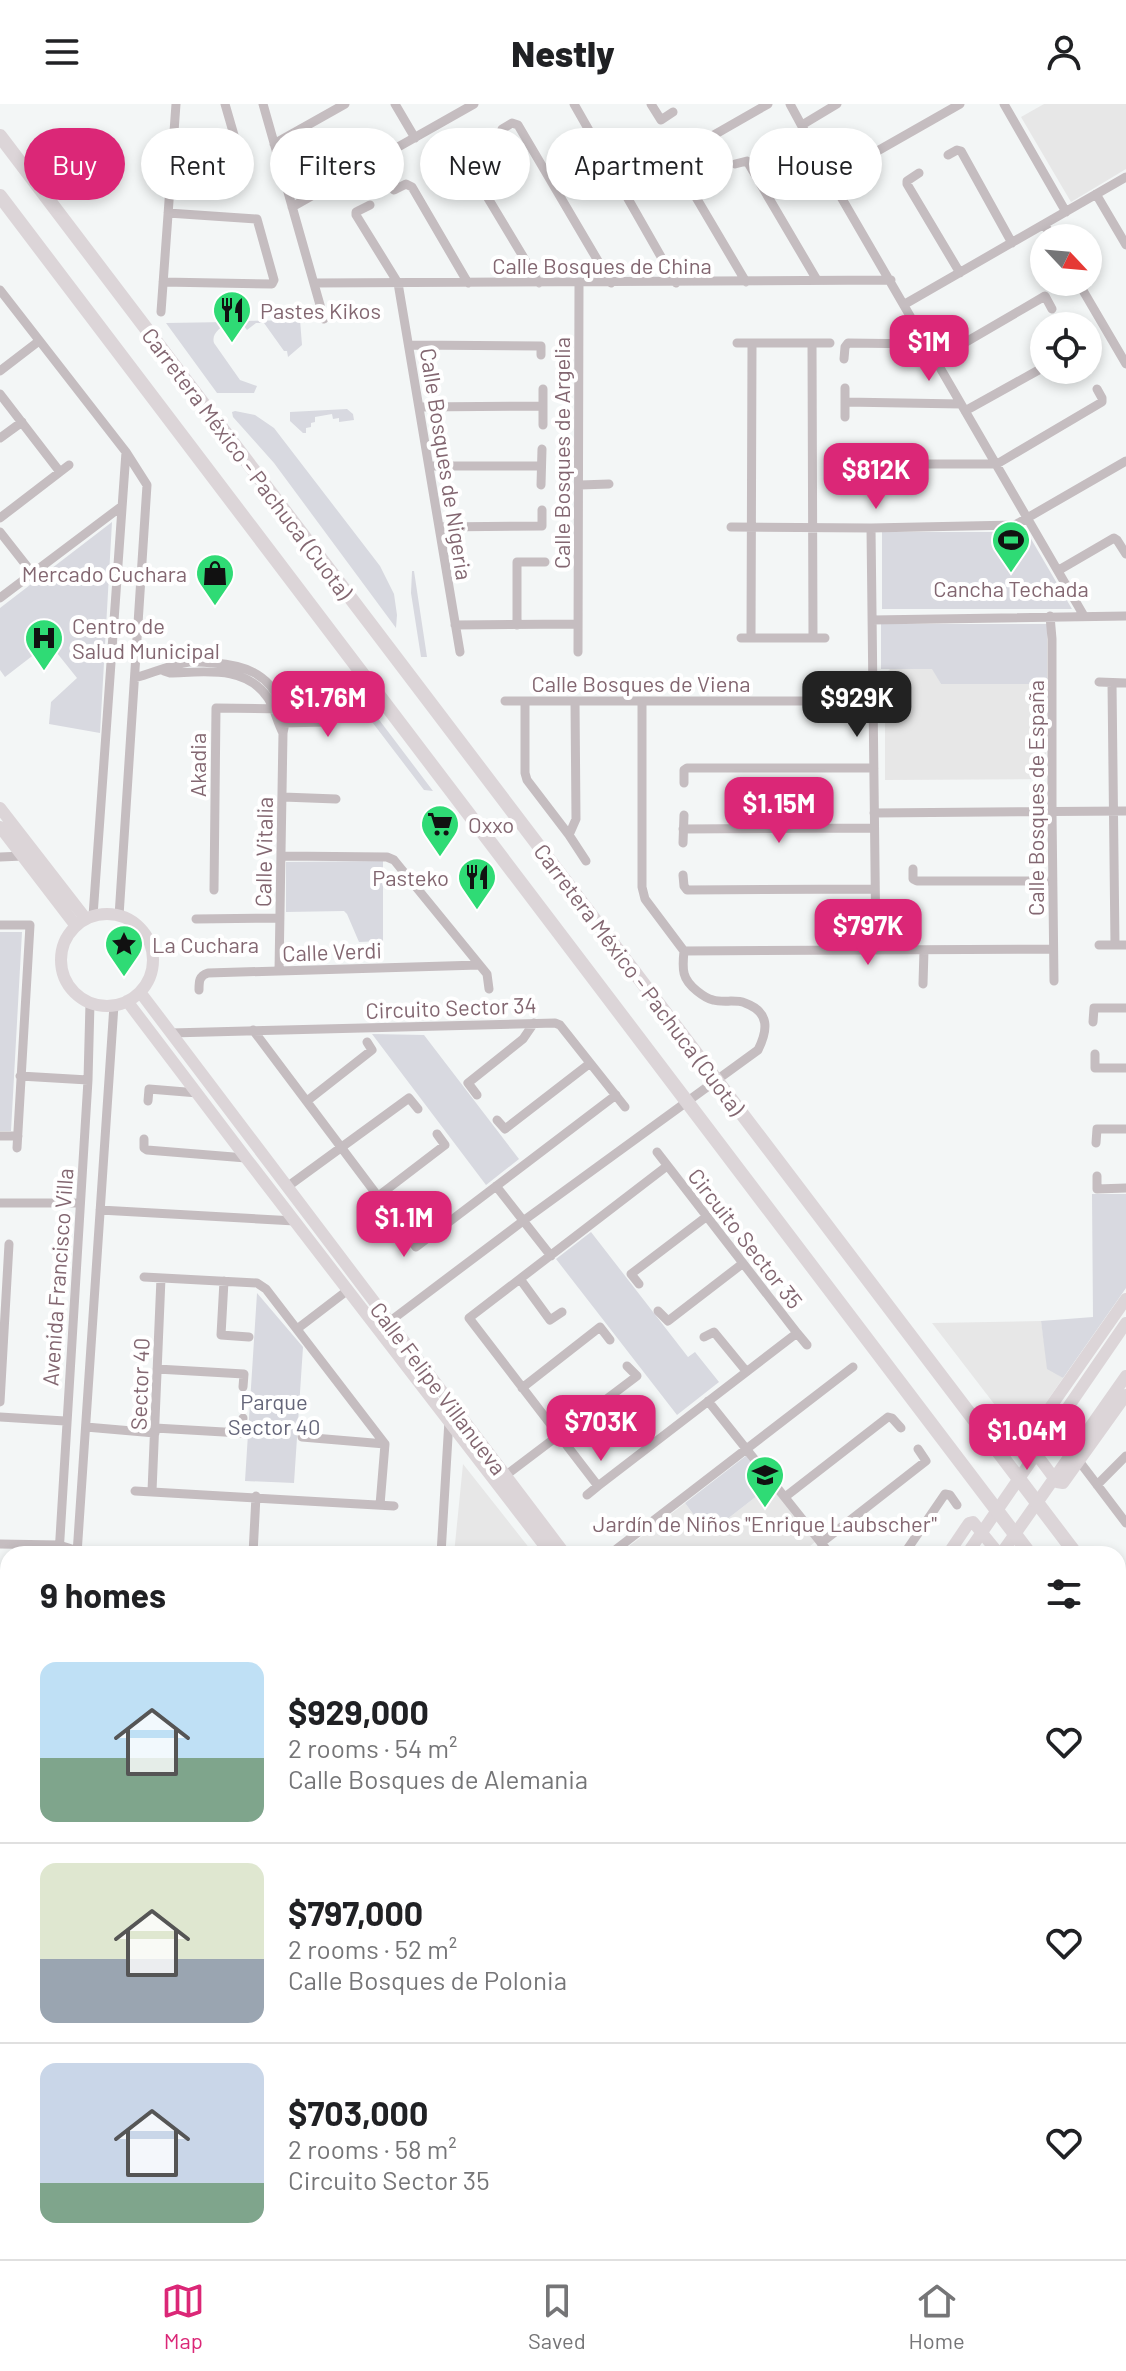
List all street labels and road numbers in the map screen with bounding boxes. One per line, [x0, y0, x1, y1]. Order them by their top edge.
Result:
street label: Calle Bosques de China [492, 252, 712, 278]
street label: Carretera México - Pachuca (Cuota) [137, 322, 359, 604]
street label: Calle Bosques de Argelia [548, 337, 574, 569]
street label: Calle Bosques de Nigeria [416, 346, 478, 582]
street label: Calle Bosques de Viena [531, 670, 751, 696]
street label: Calle Bosques de España [1022, 680, 1048, 916]
street label: Akadia [184, 733, 210, 797]
street label: Calle Vitalia [249, 797, 277, 907]
street label: Carretera México - Pachuca (Cuota) [529, 838, 751, 1120]
street label: Calle Verdi [282, 936, 382, 966]
street label: Circuito Sector 34 [365, 991, 537, 1023]
street label: Circuito Sector 35 [683, 1163, 809, 1313]
street label: Avenida Francisco Villa [36, 1167, 78, 1387]
street label: Calle Felipe Villanueva [366, 1297, 512, 1479]
street label: Sector 40 [124, 1337, 154, 1431]

